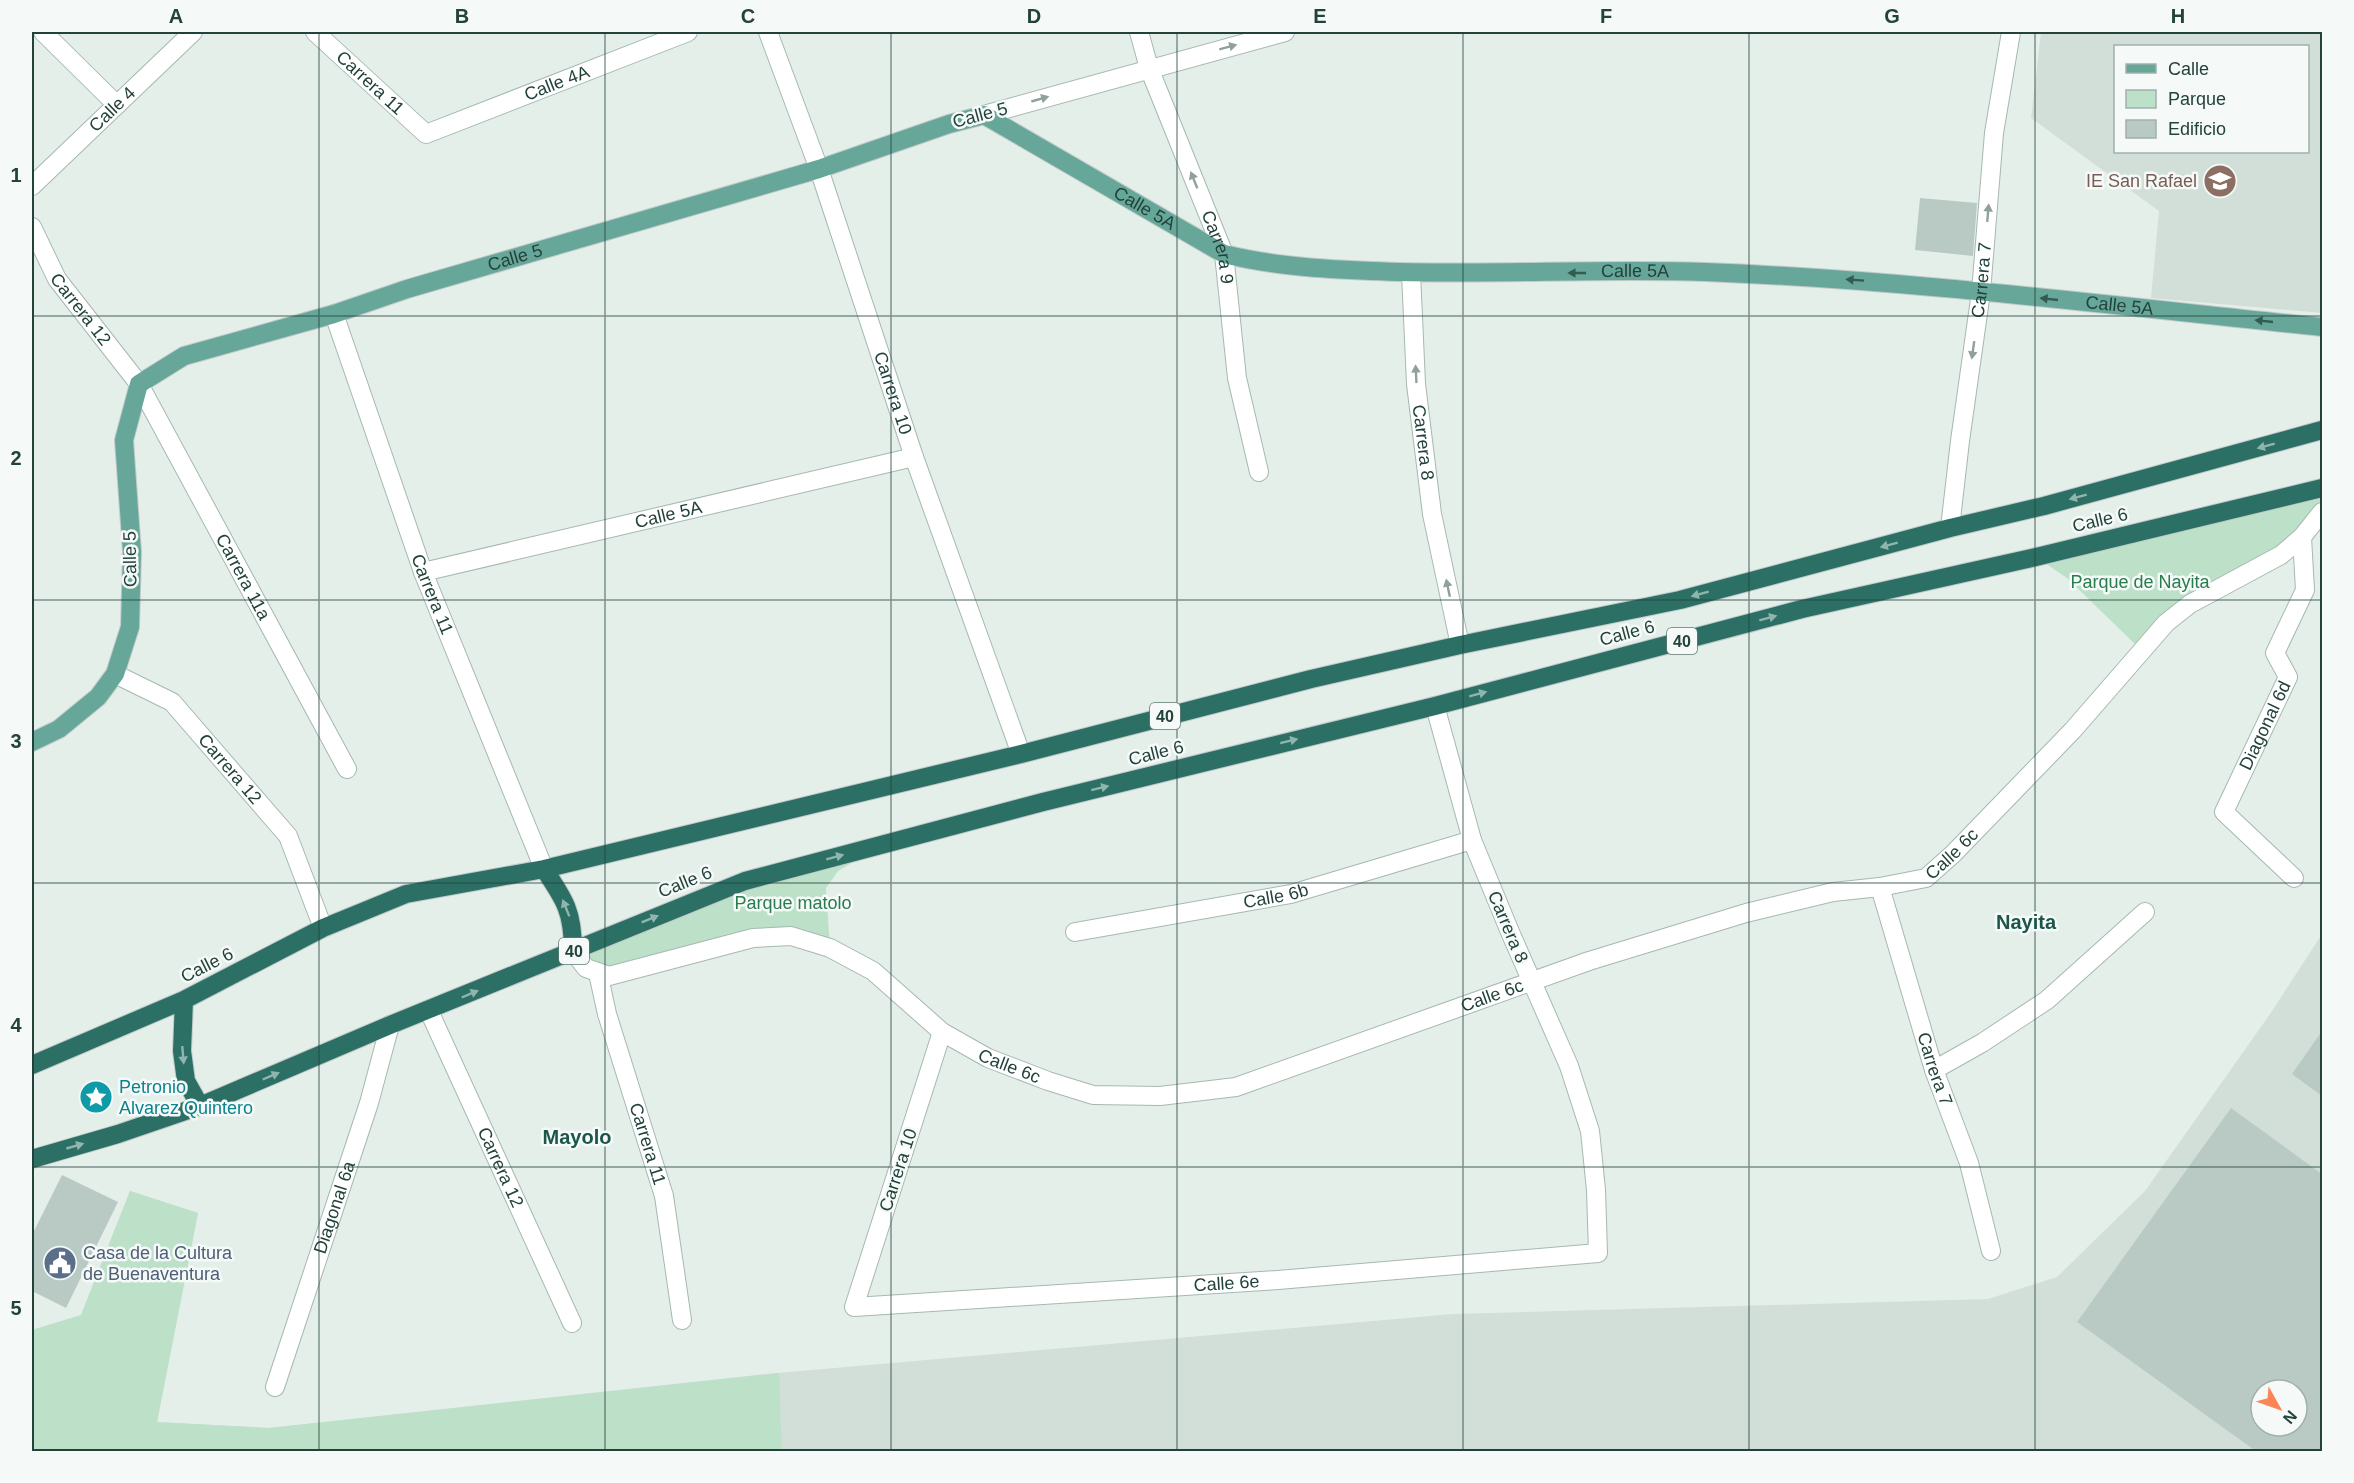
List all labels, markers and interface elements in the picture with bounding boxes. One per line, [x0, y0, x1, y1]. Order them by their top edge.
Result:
text: A [169, 5, 183, 27]
text: B [455, 5, 469, 27]
text: C [741, 5, 755, 27]
text: D [1027, 5, 1041, 27]
text: E [1313, 5, 1327, 27]
text: F [1600, 5, 1612, 27]
text: G [1884, 5, 1900, 27]
text: H [2171, 5, 2185, 27]
one-way arrow [1219, 41, 1237, 51]
legend [2114, 45, 2309, 153]
street label: Carrera 11 [332, 47, 408, 119]
text: Calle [2168, 59, 2209, 79]
street label: Calle 4A [521, 61, 592, 105]
street label: Calle 4 [85, 83, 139, 136]
text: Parque [2168, 89, 2226, 109]
one-way arrow [1031, 94, 1049, 103]
street label: Calle 5 [950, 98, 1010, 132]
text: Edificio [2168, 119, 2226, 139]
school or university icon: IE San Rafael [2202, 163, 2238, 199]
text: 1 [10, 164, 22, 186]
one-way arrow [1189, 171, 1199, 189]
place label: IE San Rafael [2086, 171, 2197, 191]
street label: Calle 5A [1110, 182, 1179, 234]
one-way arrow [1983, 203, 1992, 222]
street label: Carrera 9 [1198, 208, 1237, 285]
street label: Calle 5 [485, 240, 545, 275]
street label: Carrera 7 [1967, 241, 1995, 319]
street label: Calle 5A [1601, 261, 1669, 281]
one-way arrow [1567, 268, 1586, 278]
street label: Carrera 12 [46, 269, 115, 349]
one-way arrow [1846, 276, 1865, 285]
street label: Calle 5A [2085, 292, 2154, 319]
one-way arrow [2040, 294, 2059, 304]
one-way arrow [2255, 316, 2274, 326]
one-way arrow [1968, 341, 1977, 360]
street label: Carrera 10 [870, 349, 916, 437]
one-way arrow [1411, 365, 1421, 384]
street label: Carrera 8 [1409, 403, 1438, 481]
one-way arrow [2257, 441, 2275, 451]
text: 2 [10, 447, 22, 469]
one-way arrow [2069, 492, 2087, 502]
street label: Calle 5A [633, 497, 704, 532]
street label: Calle 6 [2070, 504, 2130, 536]
street label: Carrera 11a [212, 530, 275, 624]
street label: Calle 5 [120, 531, 140, 587]
one-way arrow [1880, 540, 1898, 550]
street label: Carrera 11 [408, 551, 457, 637]
park label: Parque de Nayita [2070, 572, 2211, 592]
one-way arrow [1443, 578, 1452, 597]
one-way arrow [1691, 590, 1709, 600]
one-way arrow [1759, 612, 1777, 622]
street label: Calle 6 [1597, 616, 1657, 650]
road number: 40 [1667, 628, 1697, 654]
street label: Diagonal 6d [2235, 678, 2295, 773]
one-way arrow [1469, 689, 1487, 698]
road number: 40 [1150, 703, 1180, 729]
text: 3 [10, 730, 22, 752]
street label: Carrera 12 [194, 730, 266, 808]
one-way arrow [1280, 736, 1298, 746]
street label: Calle 6 [1126, 737, 1186, 769]
one-way arrow [1090, 783, 1109, 793]
street label: Calle 6c [1921, 824, 1982, 884]
one-way arrow [826, 852, 844, 861]
street label: Calle 6 [655, 862, 715, 902]
street label: Calle 6b [1242, 879, 1311, 912]
street label: Carrera 8 [1484, 888, 1532, 966]
park label: Parque matolo [734, 893, 852, 913]
one-way arrow [561, 898, 571, 916]
district label: Nayita [1996, 911, 2057, 933]
one-way arrow [641, 914, 659, 923]
road number: 40 [559, 938, 589, 964]
street label: Calle 6 [177, 943, 237, 987]
street label: Calle 6c [1458, 975, 1526, 1016]
one-way arrow [462, 989, 480, 999]
text: 4 [10, 1014, 22, 1036]
street label: Carrera 7 [1913, 1030, 1956, 1108]
street label: Calle 6c [975, 1044, 1043, 1087]
one-way arrow [178, 1046, 188, 1065]
one-way arrow [262, 1071, 280, 1081]
place label: Petronio Alvarez Quintero [119, 1077, 253, 1118]
place icon: Petronio Alvarez Quintero [78, 1079, 114, 1115]
street label: Carrera 11 [625, 1100, 670, 1187]
street label: Carrera 12 [474, 1124, 528, 1211]
district label: Mayolo [543, 1126, 611, 1148]
street label: Carrera 10 [875, 1126, 921, 1214]
one-way arrow [66, 1141, 84, 1150]
street label: Diagonal 6a [310, 1158, 359, 1256]
place label: Casa de la Cultura de Buenaventura [83, 1243, 233, 1284]
public building icon: Casa de la Cultura de Buenaventura [42, 1245, 78, 1281]
street label: Calle 6e [1193, 1271, 1260, 1295]
text: 5 [10, 1297, 22, 1319]
north arrow [2249, 1378, 2309, 1438]
text: N [2280, 1407, 2300, 1427]

